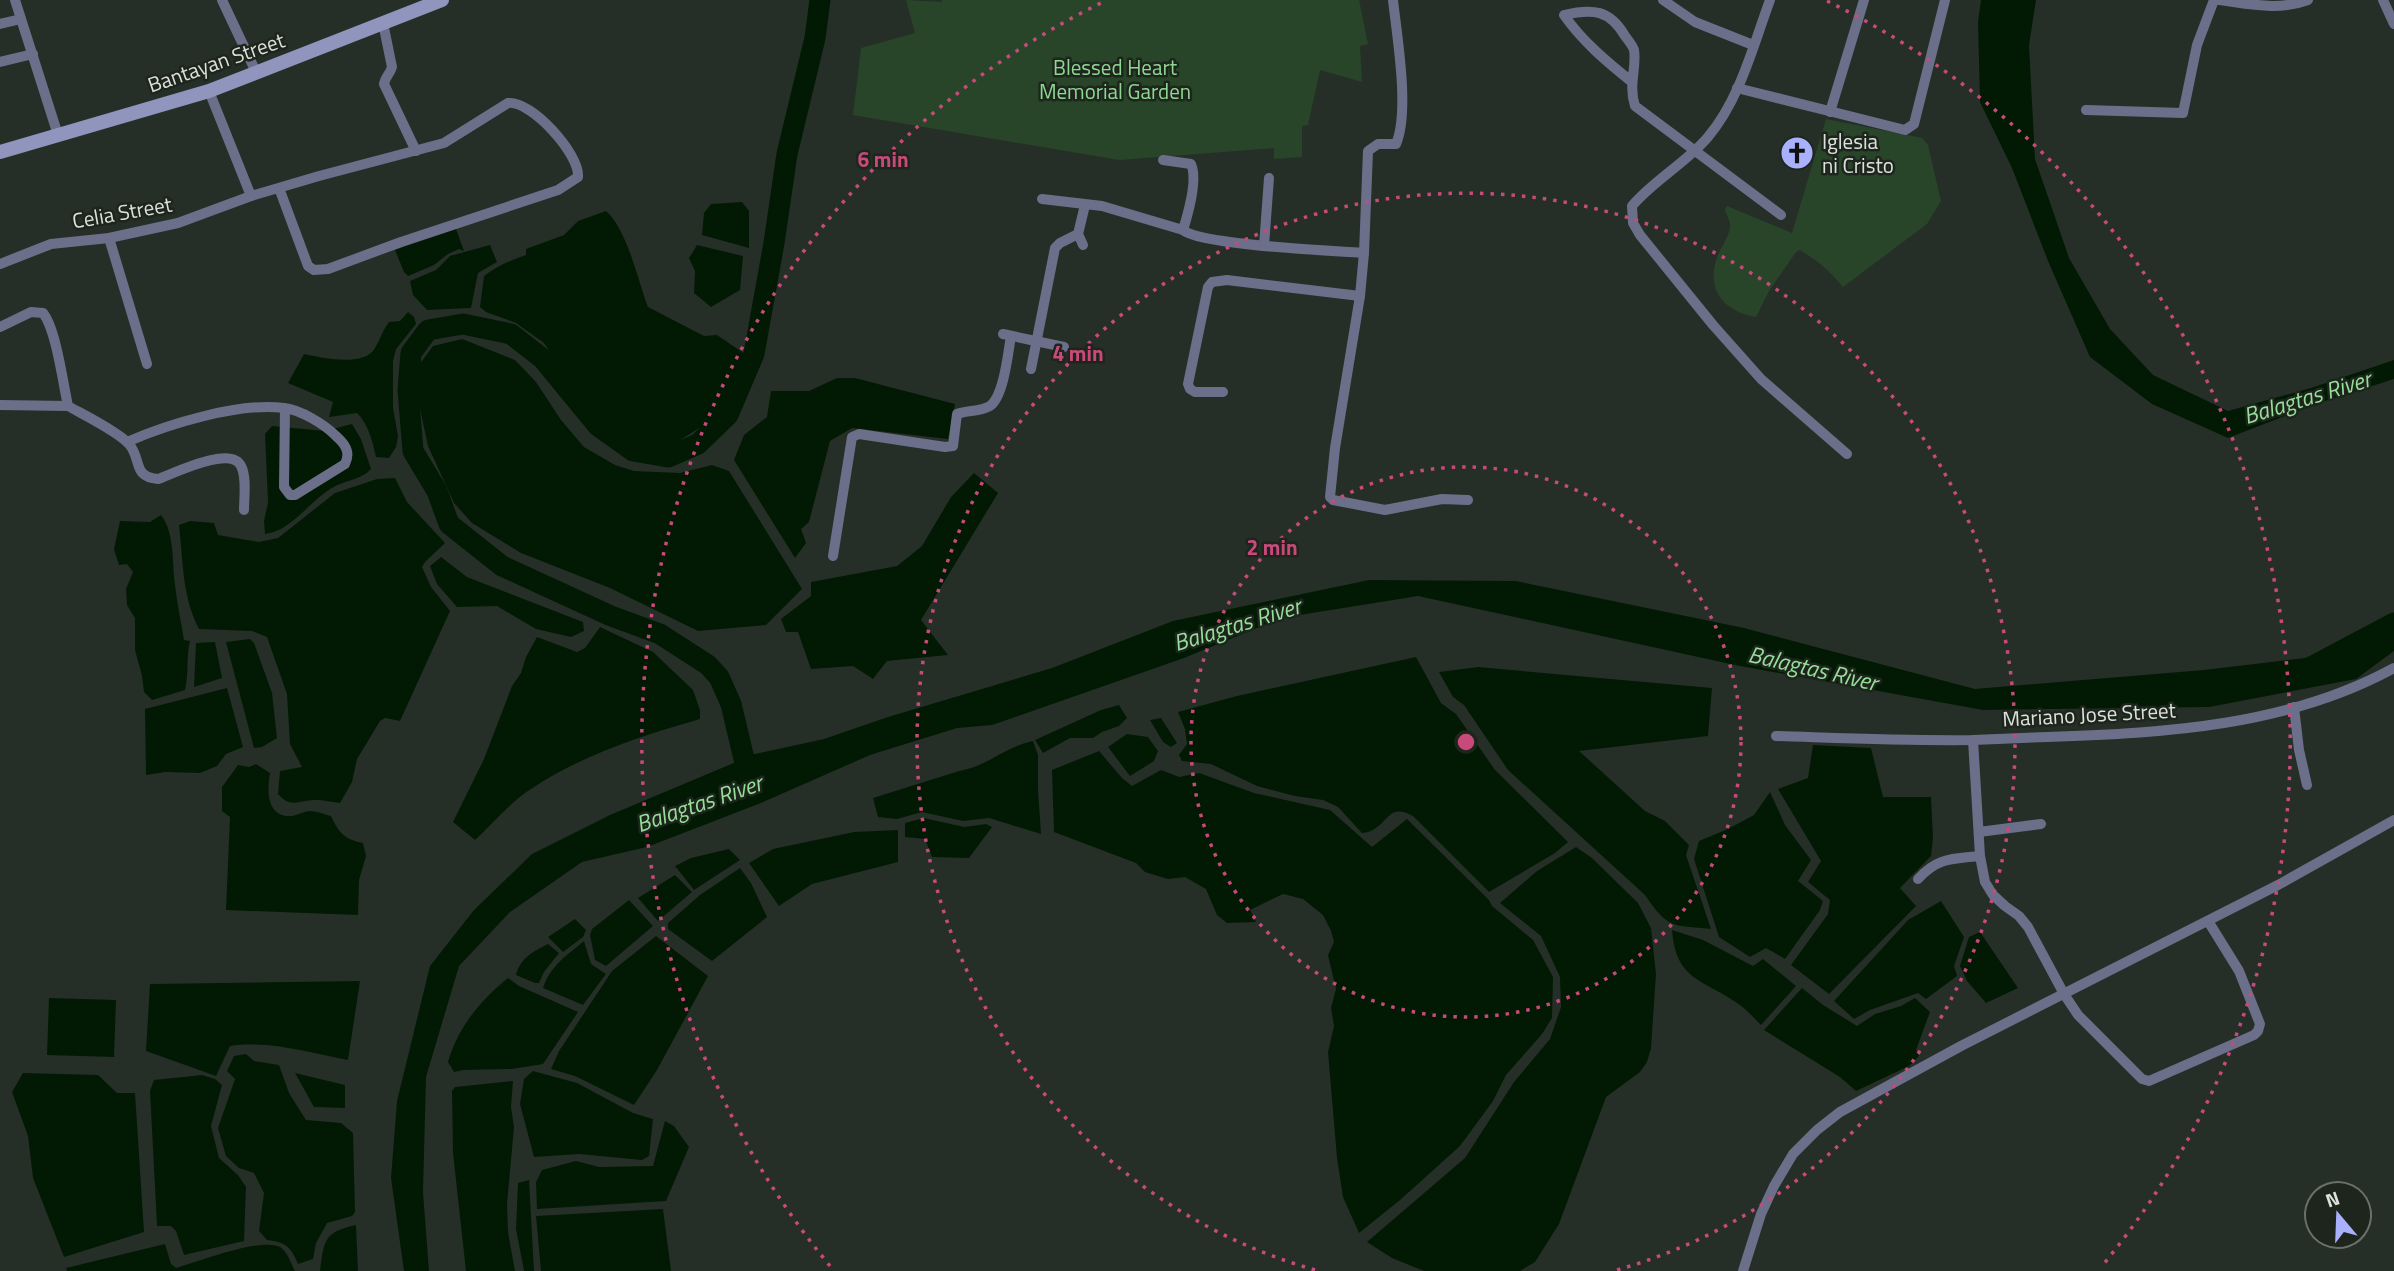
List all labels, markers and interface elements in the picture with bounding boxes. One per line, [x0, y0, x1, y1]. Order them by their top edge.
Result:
street label: Bantayan Street [143, 23, 289, 100]
park label: Blessed Heart Memorial Garden [1039, 51, 1191, 107]
place label: Iglesia ni Cristo [1822, 125, 1894, 181]
church icon: Iglesia ni Cristo [1778, 134, 1816, 172]
text: 6 min [857, 143, 909, 175]
street label: Celia Street [70, 187, 175, 236]
text: 4 min [1052, 337, 1104, 369]
water label: Balagtas River [2239, 360, 2378, 433]
text: 2 min [1246, 531, 1298, 563]
water label: Balagtas River [1169, 587, 1308, 660]
water label: Balagtas River [1745, 636, 1884, 700]
street label: Mariano Jose Street [2001, 693, 2177, 735]
centre of rings [1454, 730, 1478, 754]
water label: Balagtas River [631, 764, 769, 841]
north arrow [2303, 1180, 2373, 1250]
text: N [2321, 1183, 2343, 1214]

